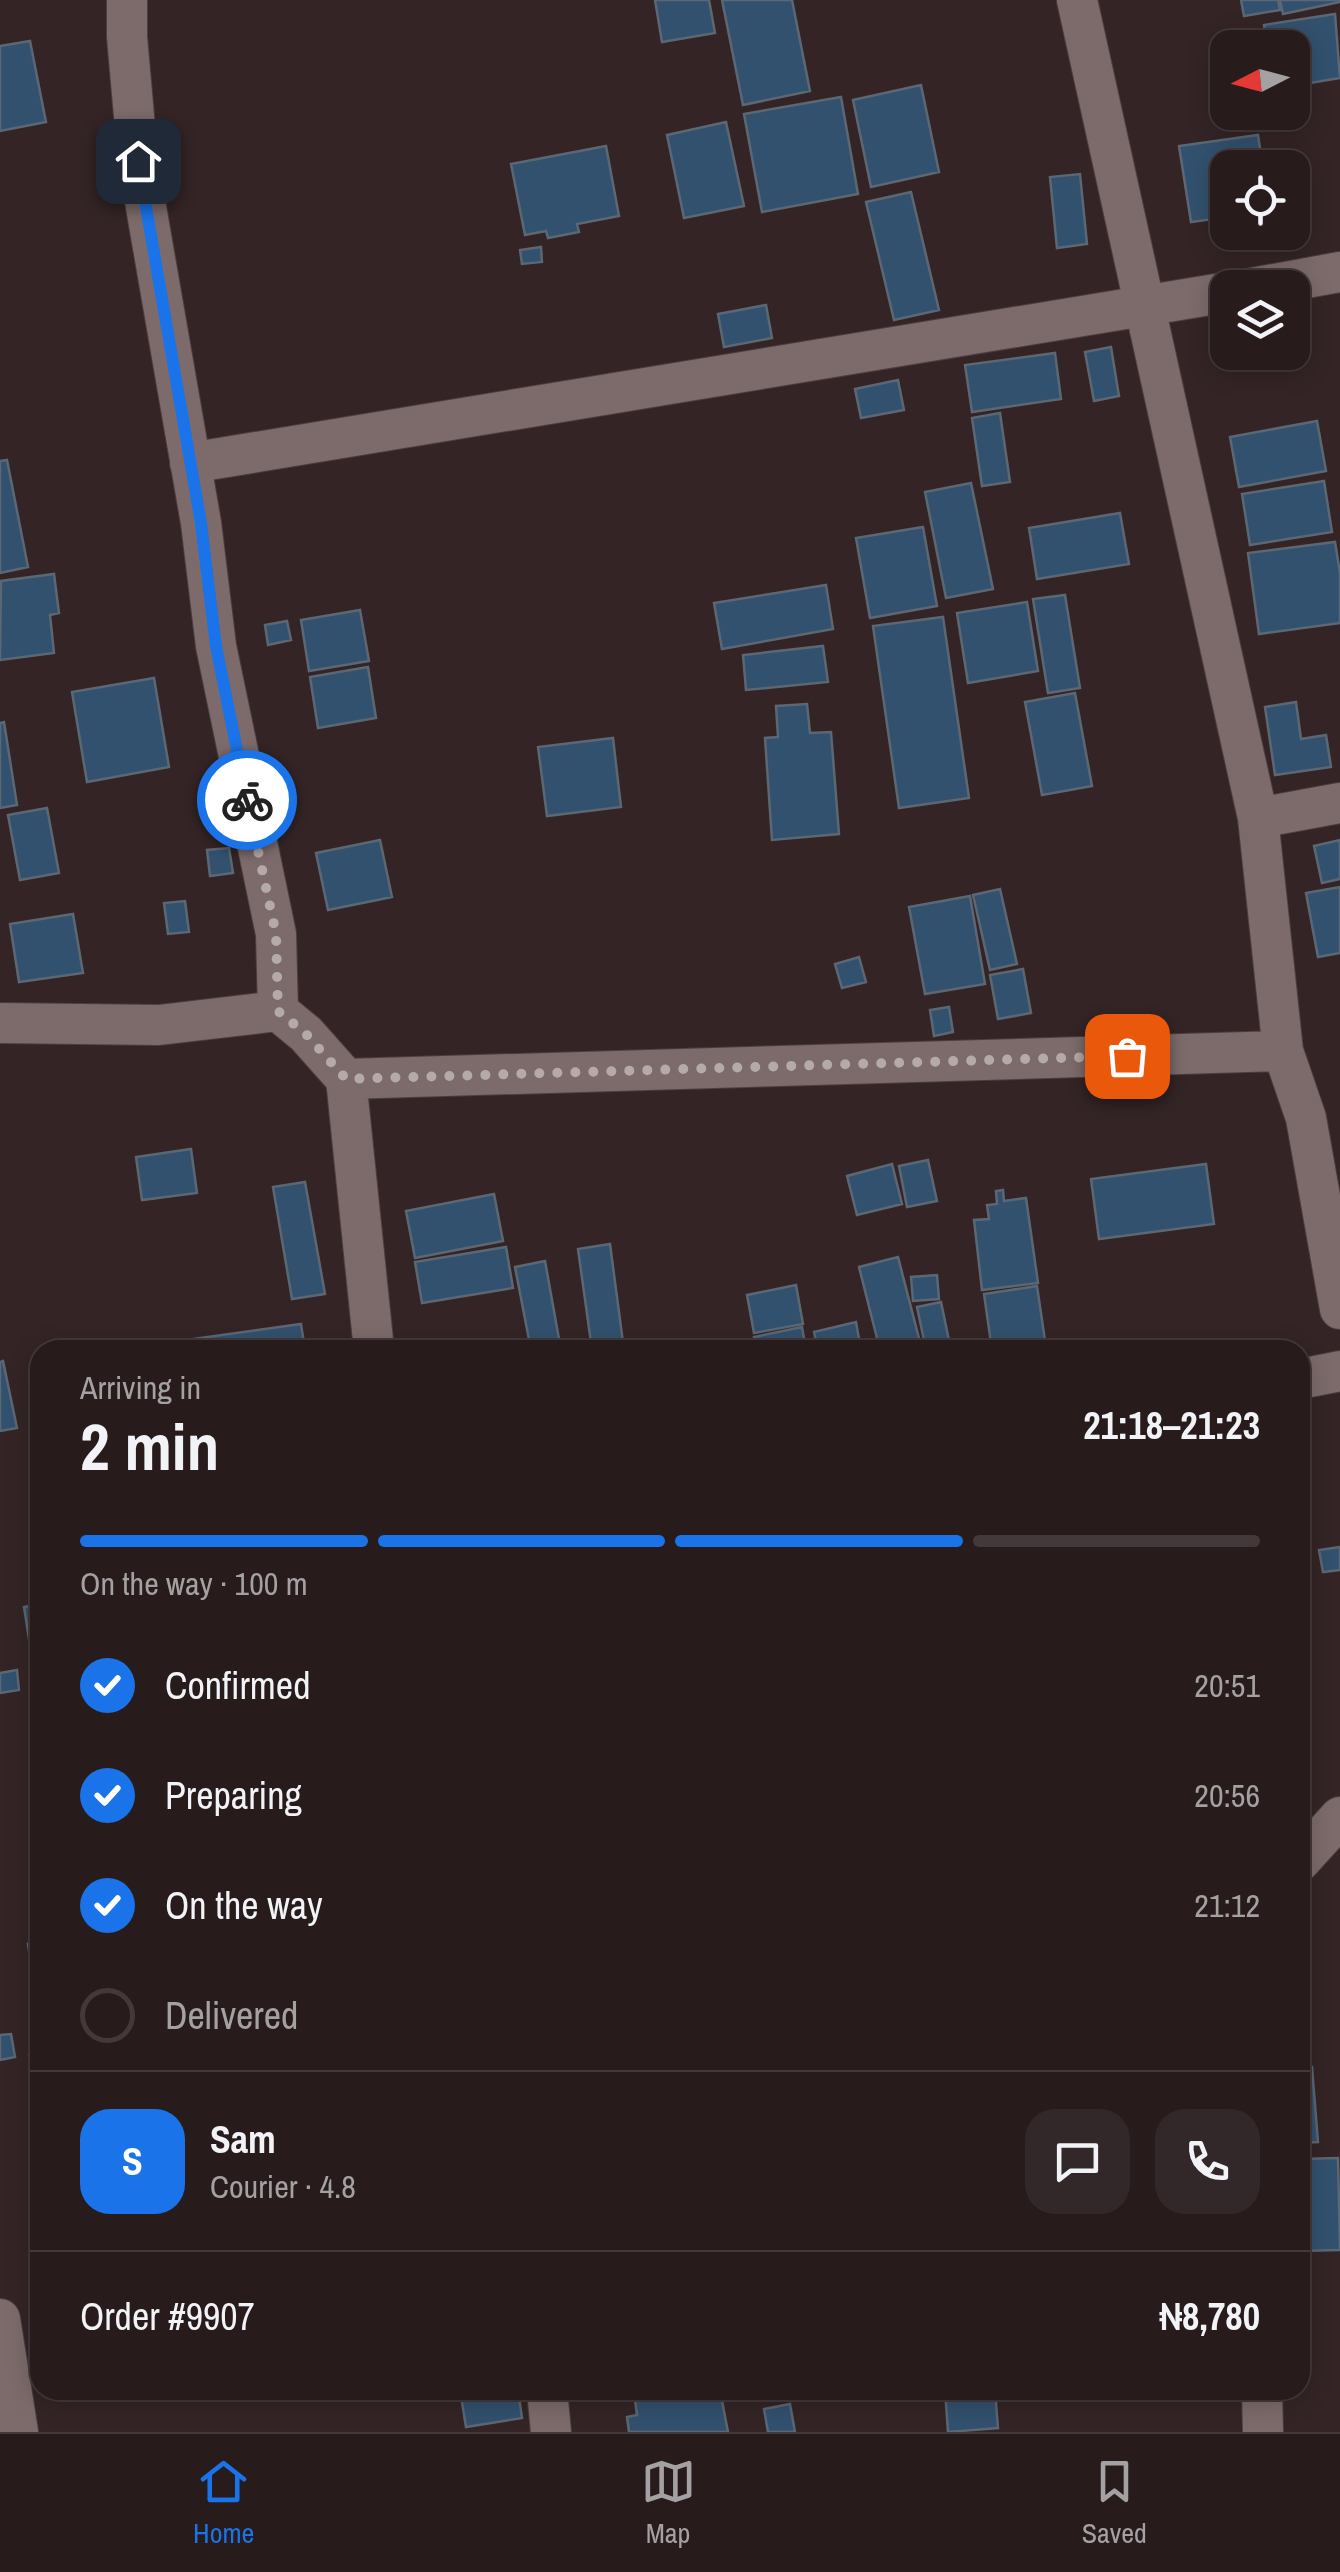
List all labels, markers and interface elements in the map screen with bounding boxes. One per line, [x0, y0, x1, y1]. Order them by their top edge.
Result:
north arrow [1210, 30, 1310, 130]
map controls [1210, 30, 1310, 370]
pin [96, 119, 181, 204]
icon: home [111, 134, 166, 189]
button: locate [1210, 150, 1310, 250]
button: layers [1210, 270, 1310, 370]
courier [197, 750, 297, 850]
icon: bike [220, 773, 275, 828]
pin [1085, 1014, 1170, 1099]
icon: bag [1100, 1029, 1155, 1084]
text: Arriving in [80, 1366, 201, 1409]
text: 21:18–21:23 [1083, 1400, 1260, 1451]
text: 2 min [80, 1403, 219, 1490]
text: On the way · 100 m [80, 1562, 308, 1605]
icon: check [80, 1658, 135, 1713]
text: Confirmed [165, 1660, 310, 1711]
text: 20:51 [1194, 1664, 1260, 1707]
icon: check [80, 1768, 135, 1823]
text: Preparing [165, 1770, 302, 1821]
text: 20:56 [1194, 1774, 1260, 1817]
icon: check [80, 1878, 135, 1933]
text: On the way [165, 1880, 323, 1931]
text: 21:12 [1194, 1884, 1260, 1927]
text: Delivered [165, 1990, 298, 2041]
button: chat [1025, 2109, 1130, 2214]
button: phone [1155, 2109, 1260, 2214]
text: Sam [210, 2114, 276, 2165]
text: S [122, 2136, 143, 2187]
text: Courier · 4.8 [210, 2165, 356, 2208]
text: Order #9907 [80, 2291, 255, 2342]
text: ₦8,780 [1160, 2291, 1260, 2342]
tab: Home [193, 2454, 254, 2552]
tab: Map [641, 2454, 696, 2552]
tab: Saved [1082, 2454, 1147, 2552]

